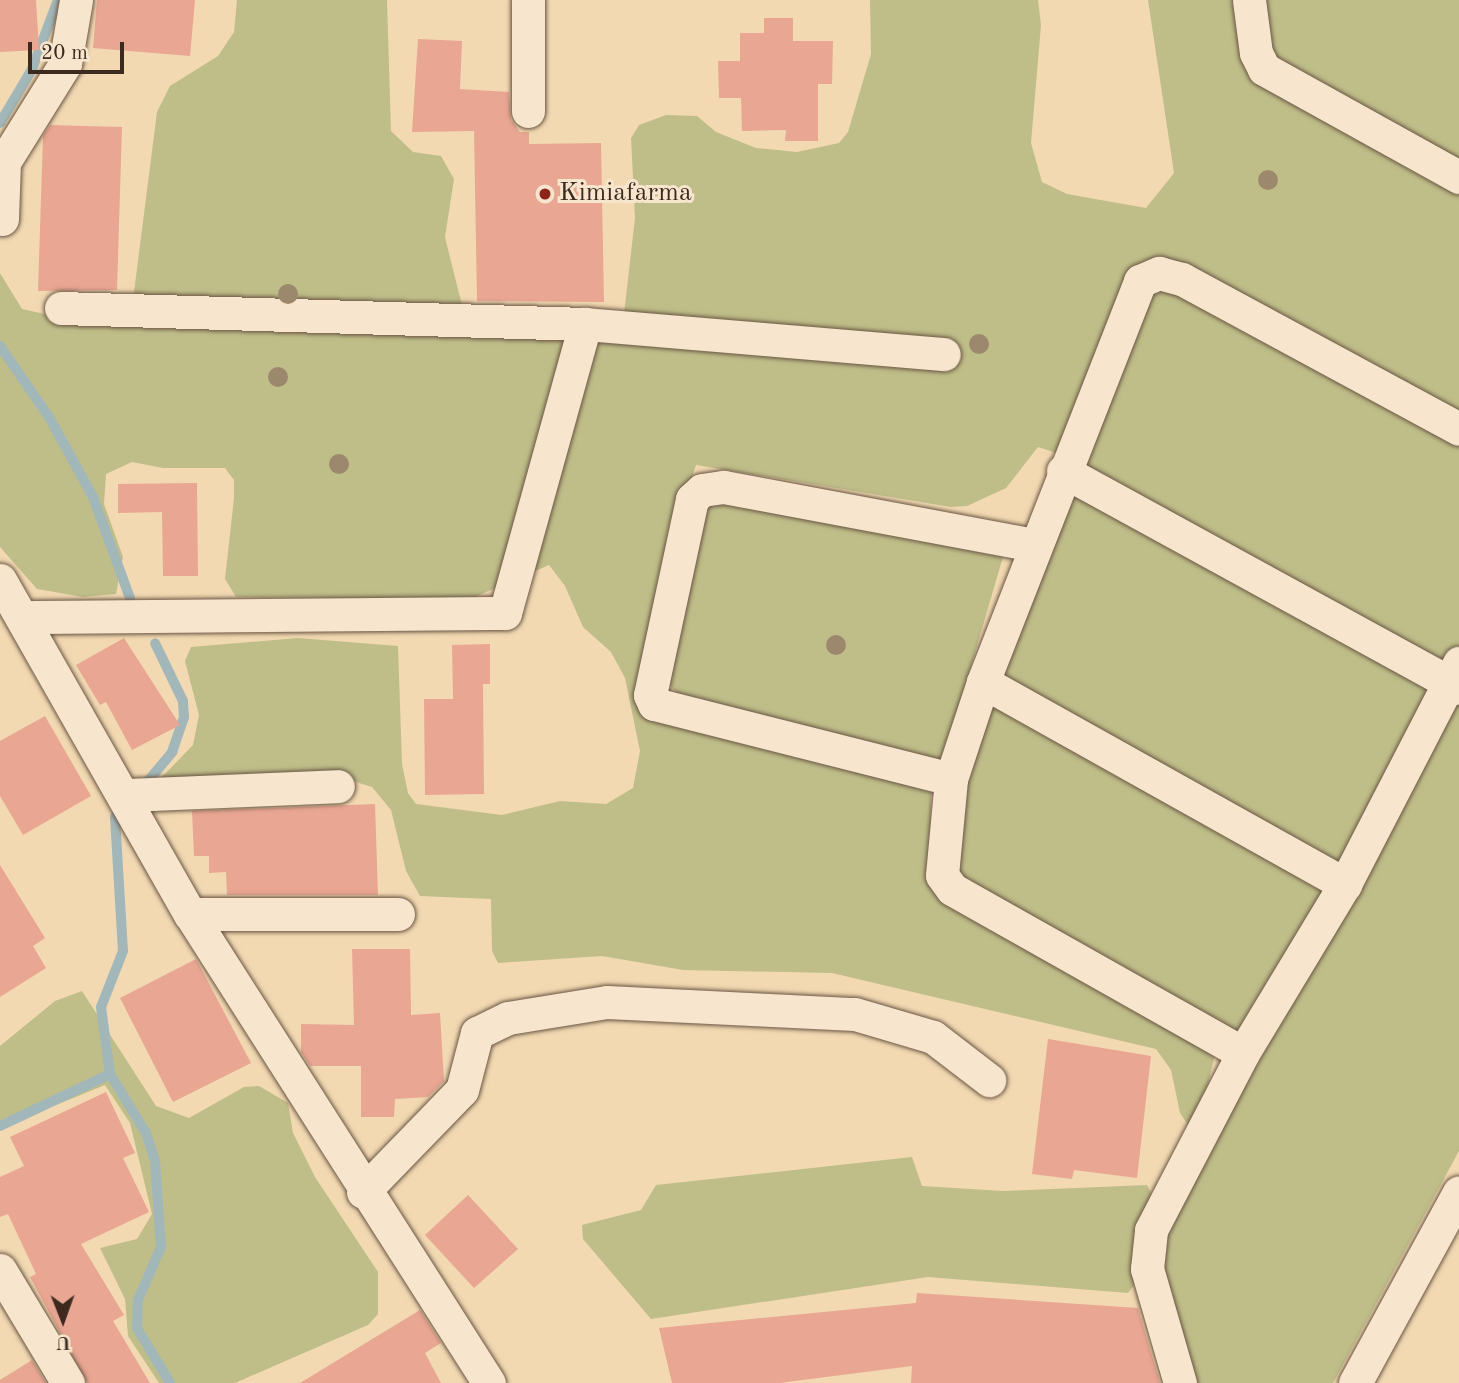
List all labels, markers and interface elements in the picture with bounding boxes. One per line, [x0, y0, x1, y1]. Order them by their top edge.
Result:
scale bar [32, 28, 128, 72]
text: 20 m [41, 43, 88, 64]
place label: Kimiafarma [559, 178, 692, 210]
marker: Kimiafarma [537, 186, 553, 202]
north arrow [28, 1285, 98, 1355]
text: U [56, 1332, 71, 1351]

